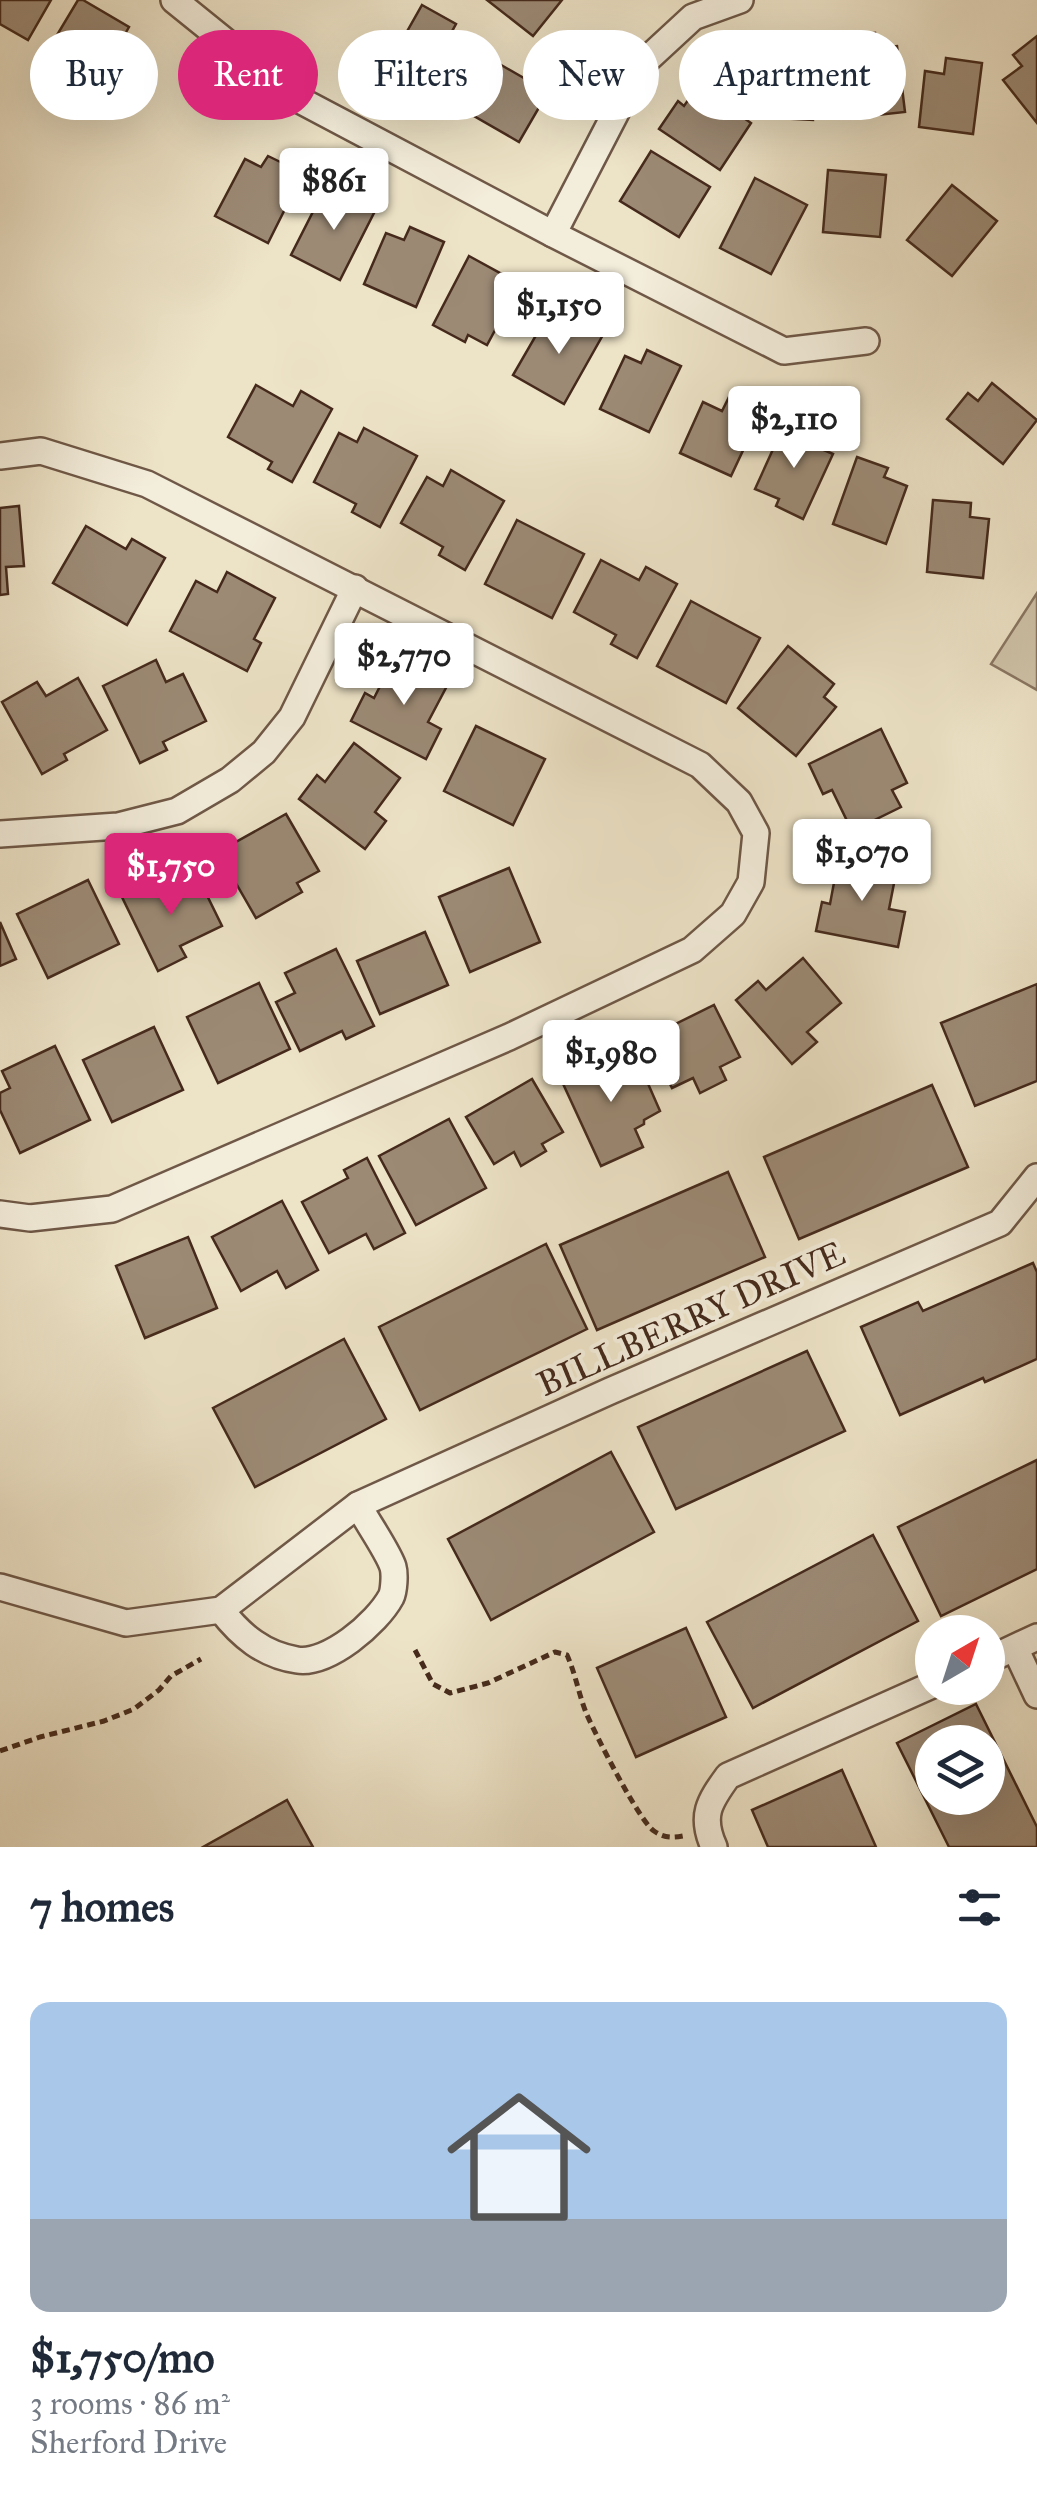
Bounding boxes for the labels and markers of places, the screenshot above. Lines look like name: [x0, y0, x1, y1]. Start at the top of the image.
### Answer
pin: $861: [275, 148, 393, 233]
pin: $1,150: [478, 272, 640, 357]
pin: $2,110: [713, 386, 875, 471]
pin: $2,770: [323, 623, 485, 708]
pin: $1,070: [781, 819, 943, 904]
pin: $1,750: [90, 833, 252, 918]
pin: $1,980: [530, 1020, 692, 1105]

